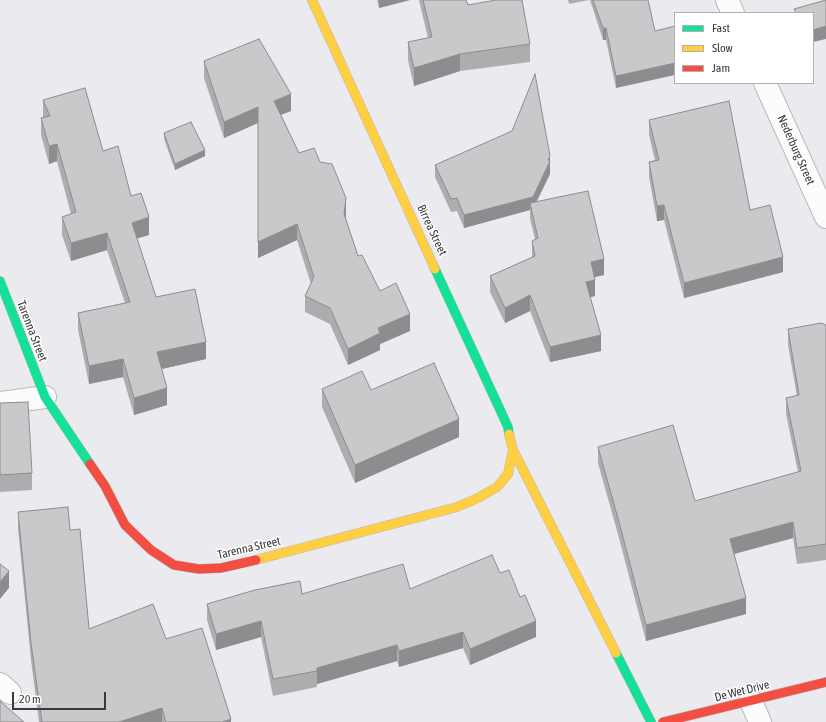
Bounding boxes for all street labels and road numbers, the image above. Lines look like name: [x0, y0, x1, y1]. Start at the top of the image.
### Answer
street label: Nederburg Street: [774, 113, 818, 187]
street label: Birrea Street: [414, 202, 450, 258]
street label: Tarenna Street: [14, 298, 50, 364]
street label: Tarenna Street: [216, 534, 282, 562]
street label: De Wet Drive: [713, 677, 771, 705]

